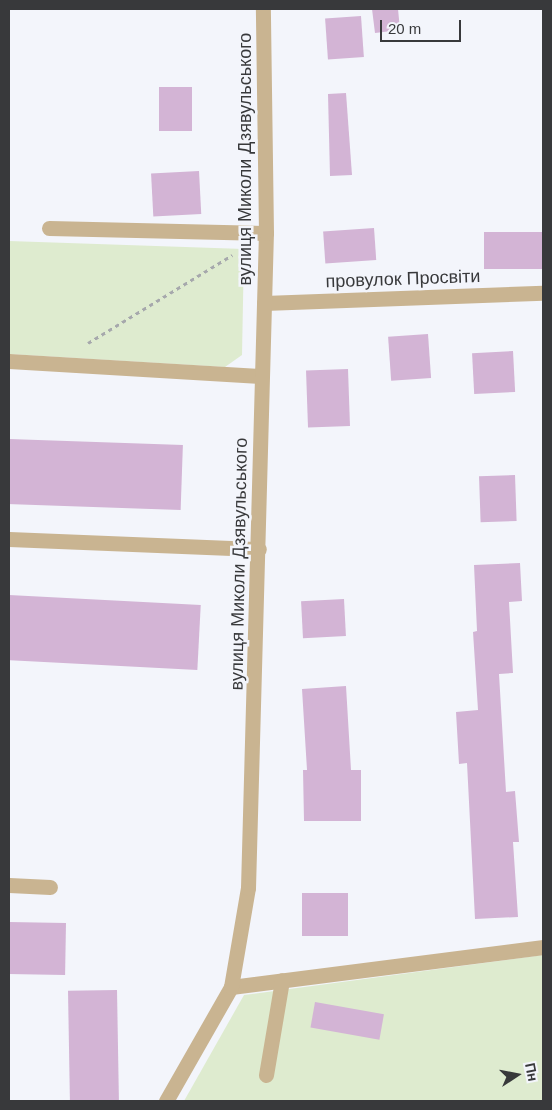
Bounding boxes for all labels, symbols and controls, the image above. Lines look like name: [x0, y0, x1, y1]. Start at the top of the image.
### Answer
scale bar: [382, 10, 463, 42]
text: 20 m: [388, 20, 421, 37]
street label: вулиця Миколи Дзявульського: [234, 33, 256, 285]
street label: провулок Просвіти: [325, 266, 481, 292]
street label: вулиця Миколи Дзявульського: [226, 437, 252, 691]
north arrow: [492, 1050, 542, 1100]
text: Пн: [522, 1062, 541, 1083]

